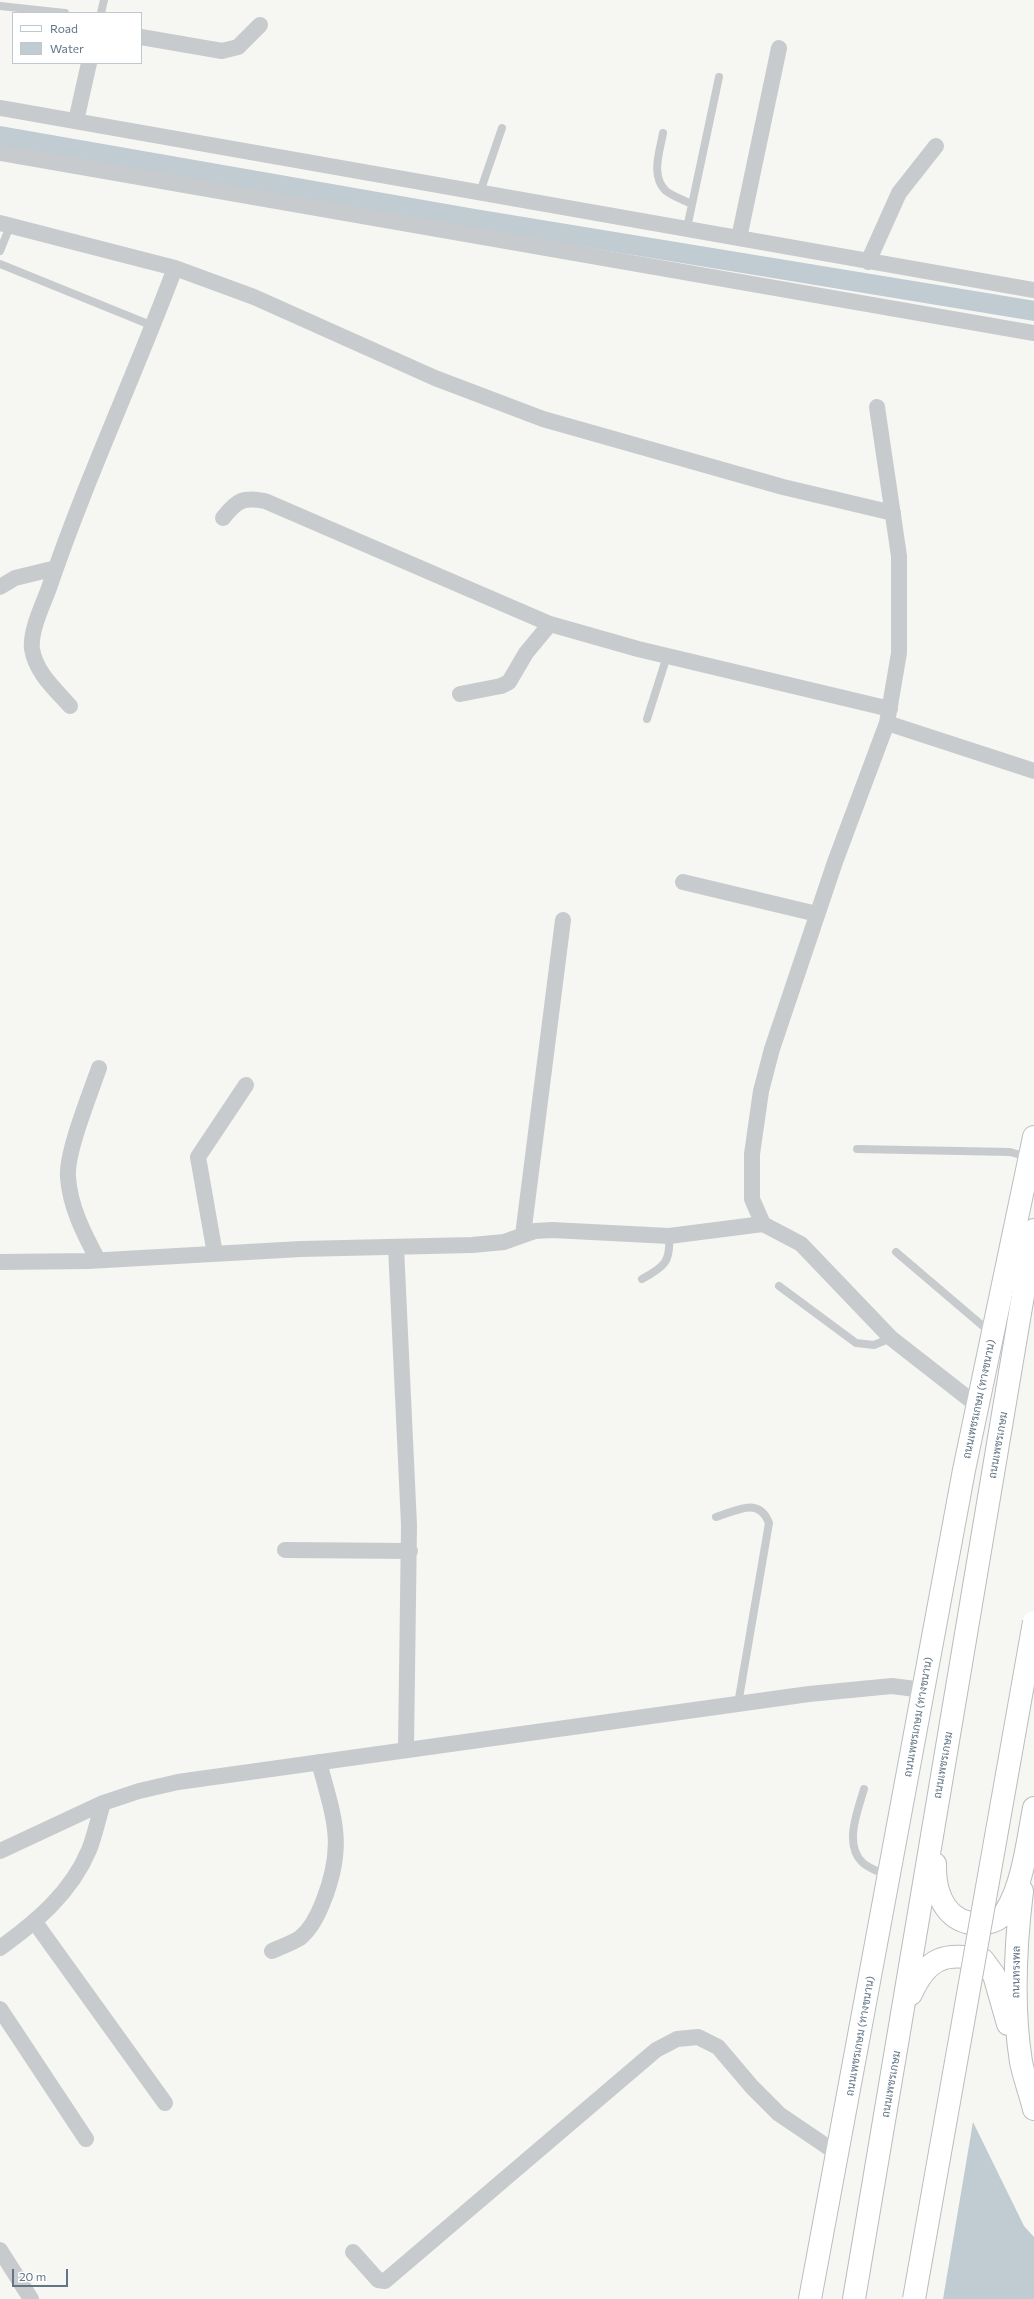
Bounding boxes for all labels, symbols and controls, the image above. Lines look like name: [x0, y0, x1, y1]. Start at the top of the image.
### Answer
legend: [12, 12, 142, 64]
text: Road: [50, 21, 78, 35]
text: Water: [50, 41, 84, 55]
street label: ถนนเพชรเกษม (ทางขนาน): [960, 1338, 998, 1460]
street label: ถนนเพชรเกษม: [986, 1411, 1010, 1479]
street label: ถนนเพชรเกษม (ทางขนาน): [901, 1656, 935, 1778]
street label: ถนนเพชรเกษม: [931, 1731, 955, 1799]
street label: ถนนทรงพล: [1009, 1946, 1023, 1998]
street label: ถนนเพชรเกษม (ทางขนาน): [843, 1975, 877, 2097]
street label: ถนนเพชรเกษม: [879, 2050, 903, 2118]
scale bar: [14, 2261, 70, 2287]
text: 20 m: [19, 2269, 46, 2283]

